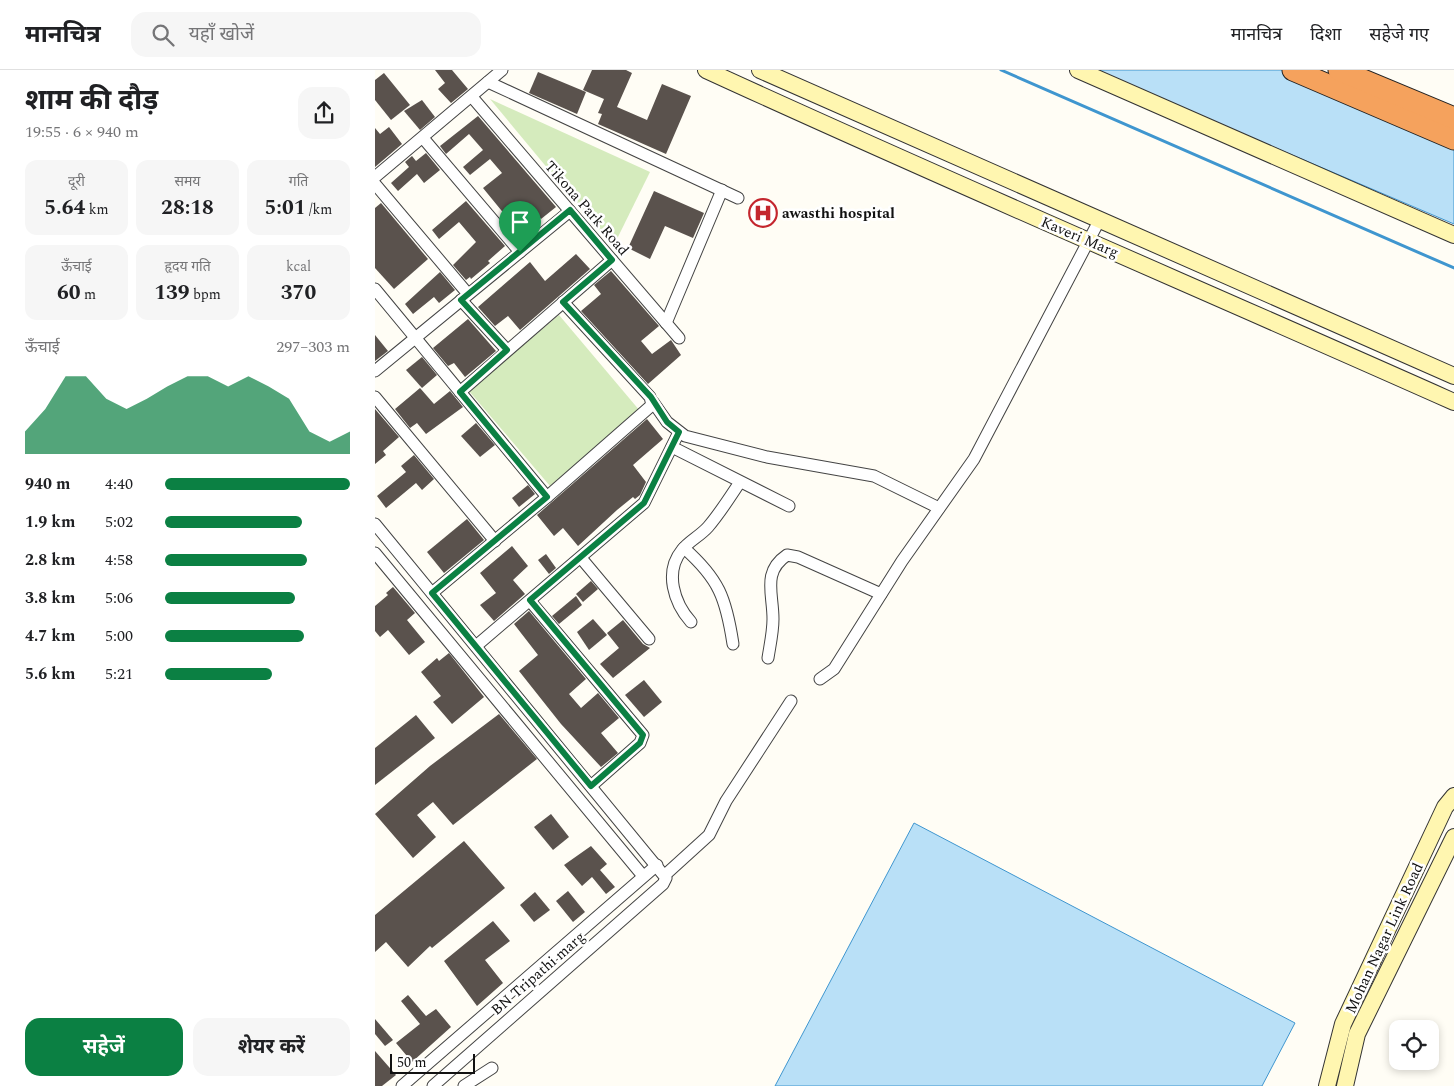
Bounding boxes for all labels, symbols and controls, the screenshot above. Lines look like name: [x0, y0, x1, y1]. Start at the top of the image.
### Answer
search box: [131, 12, 481, 57]
text: मानचित्र: [25, 17, 101, 53]
text: यहाँ खोजें: [189, 20, 254, 49]
icon: search: [149, 21, 177, 49]
text: मानचित्र: [1231, 21, 1282, 48]
text: दिशा: [1310, 21, 1341, 48]
text: सहेजे गए: [1369, 21, 1429, 48]
text: शाम की दौड़: [25, 79, 158, 122]
button: share: [298, 87, 350, 139]
text: 19:55 · 6 × 940 m: [25, 120, 139, 144]
street label: Tikona Park Road: [539, 156, 634, 261]
text: दूरी: [68, 171, 85, 192]
text: समय: [175, 171, 200, 192]
text: गति: [289, 171, 308, 192]
text: 5.64: [44, 192, 85, 224]
text: 28:18: [161, 192, 214, 224]
text: 5:01: [265, 192, 306, 224]
hospital icon: awasthi hospital: [748, 198, 778, 228]
text: km: [85, 199, 109, 220]
text: /km: [306, 199, 332, 220]
pin: [499, 201, 541, 252]
place label: awasthi hospital: [782, 202, 895, 225]
icon: arrive: [506, 208, 534, 236]
street label: Kaveri Marg: [1037, 211, 1122, 264]
text: ऊँचाई: [61, 256, 92, 277]
text: हृदय गति: [164, 256, 211, 277]
text: kcal: [286, 256, 311, 277]
text: 60: [57, 277, 81, 309]
text: 139: [154, 277, 190, 309]
text: 370: [281, 277, 316, 309]
text: m: [81, 284, 96, 305]
text: bpm: [190, 284, 221, 305]
text: ऊँचाई: [25, 335, 60, 359]
text: 297–303 m: [276, 335, 350, 359]
text: 940 m: [25, 472, 70, 496]
text: 4:40: [105, 472, 133, 496]
text: 1.9 km: [25, 510, 75, 534]
text: 5:02: [105, 510, 133, 534]
text: 2.8 km: [25, 548, 75, 572]
text: 4:58: [105, 548, 133, 572]
text: 3.8 km: [25, 586, 75, 610]
text: 5:06: [105, 586, 133, 610]
text: 4.7 km: [25, 624, 75, 648]
text: 5:00: [105, 624, 133, 648]
text: 5.6 km: [25, 662, 75, 686]
text: 5:21: [105, 662, 133, 686]
street label: Mohan Nagar Link Road: [1339, 859, 1430, 1017]
street label: BN Tripathi marg: [486, 926, 591, 1021]
button: सहेजें: [25, 1018, 183, 1076]
button: शेयर करें: [193, 1018, 350, 1076]
map controls: [1389, 1020, 1439, 1070]
button: locate: [1389, 1020, 1439, 1070]
scale bar: [390, 1051, 475, 1074]
text: 50 m: [397, 1052, 427, 1073]

